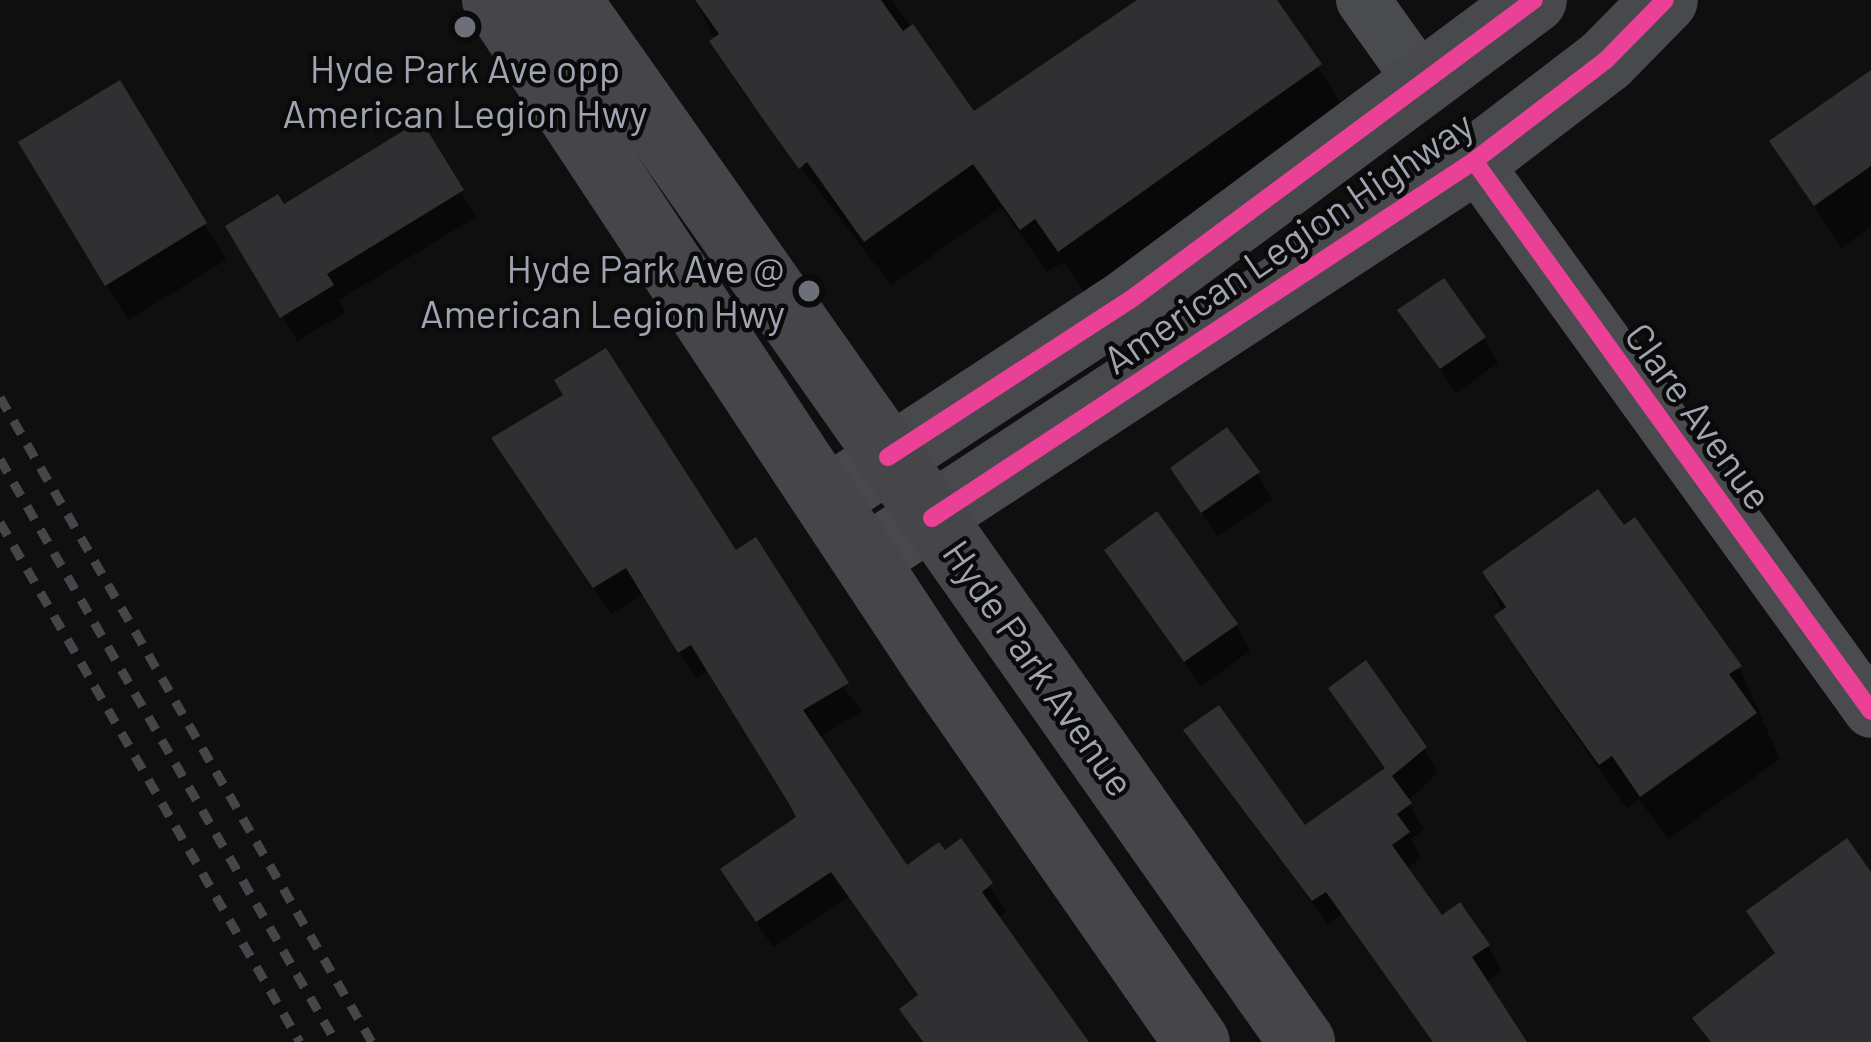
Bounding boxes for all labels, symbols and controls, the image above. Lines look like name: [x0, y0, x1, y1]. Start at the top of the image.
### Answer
marker: Hyde Park Ave opp American Legion Hwy: [452, 14, 478, 40]
place label: Hyde Park Ave opp American Legion Hwy: [282, 46, 648, 137]
street label: American Legion Highway: [1094, 101, 1482, 383]
place label: Hyde Park Ave @ American Legion Hwy: [420, 246, 785, 337]
marker: Hyde Park Ave @ American Legion Hwy: [796, 278, 822, 304]
street label: Clare Avenue: [1616, 314, 1782, 518]
street label: Hyde Park Avenue: [933, 531, 1145, 805]

